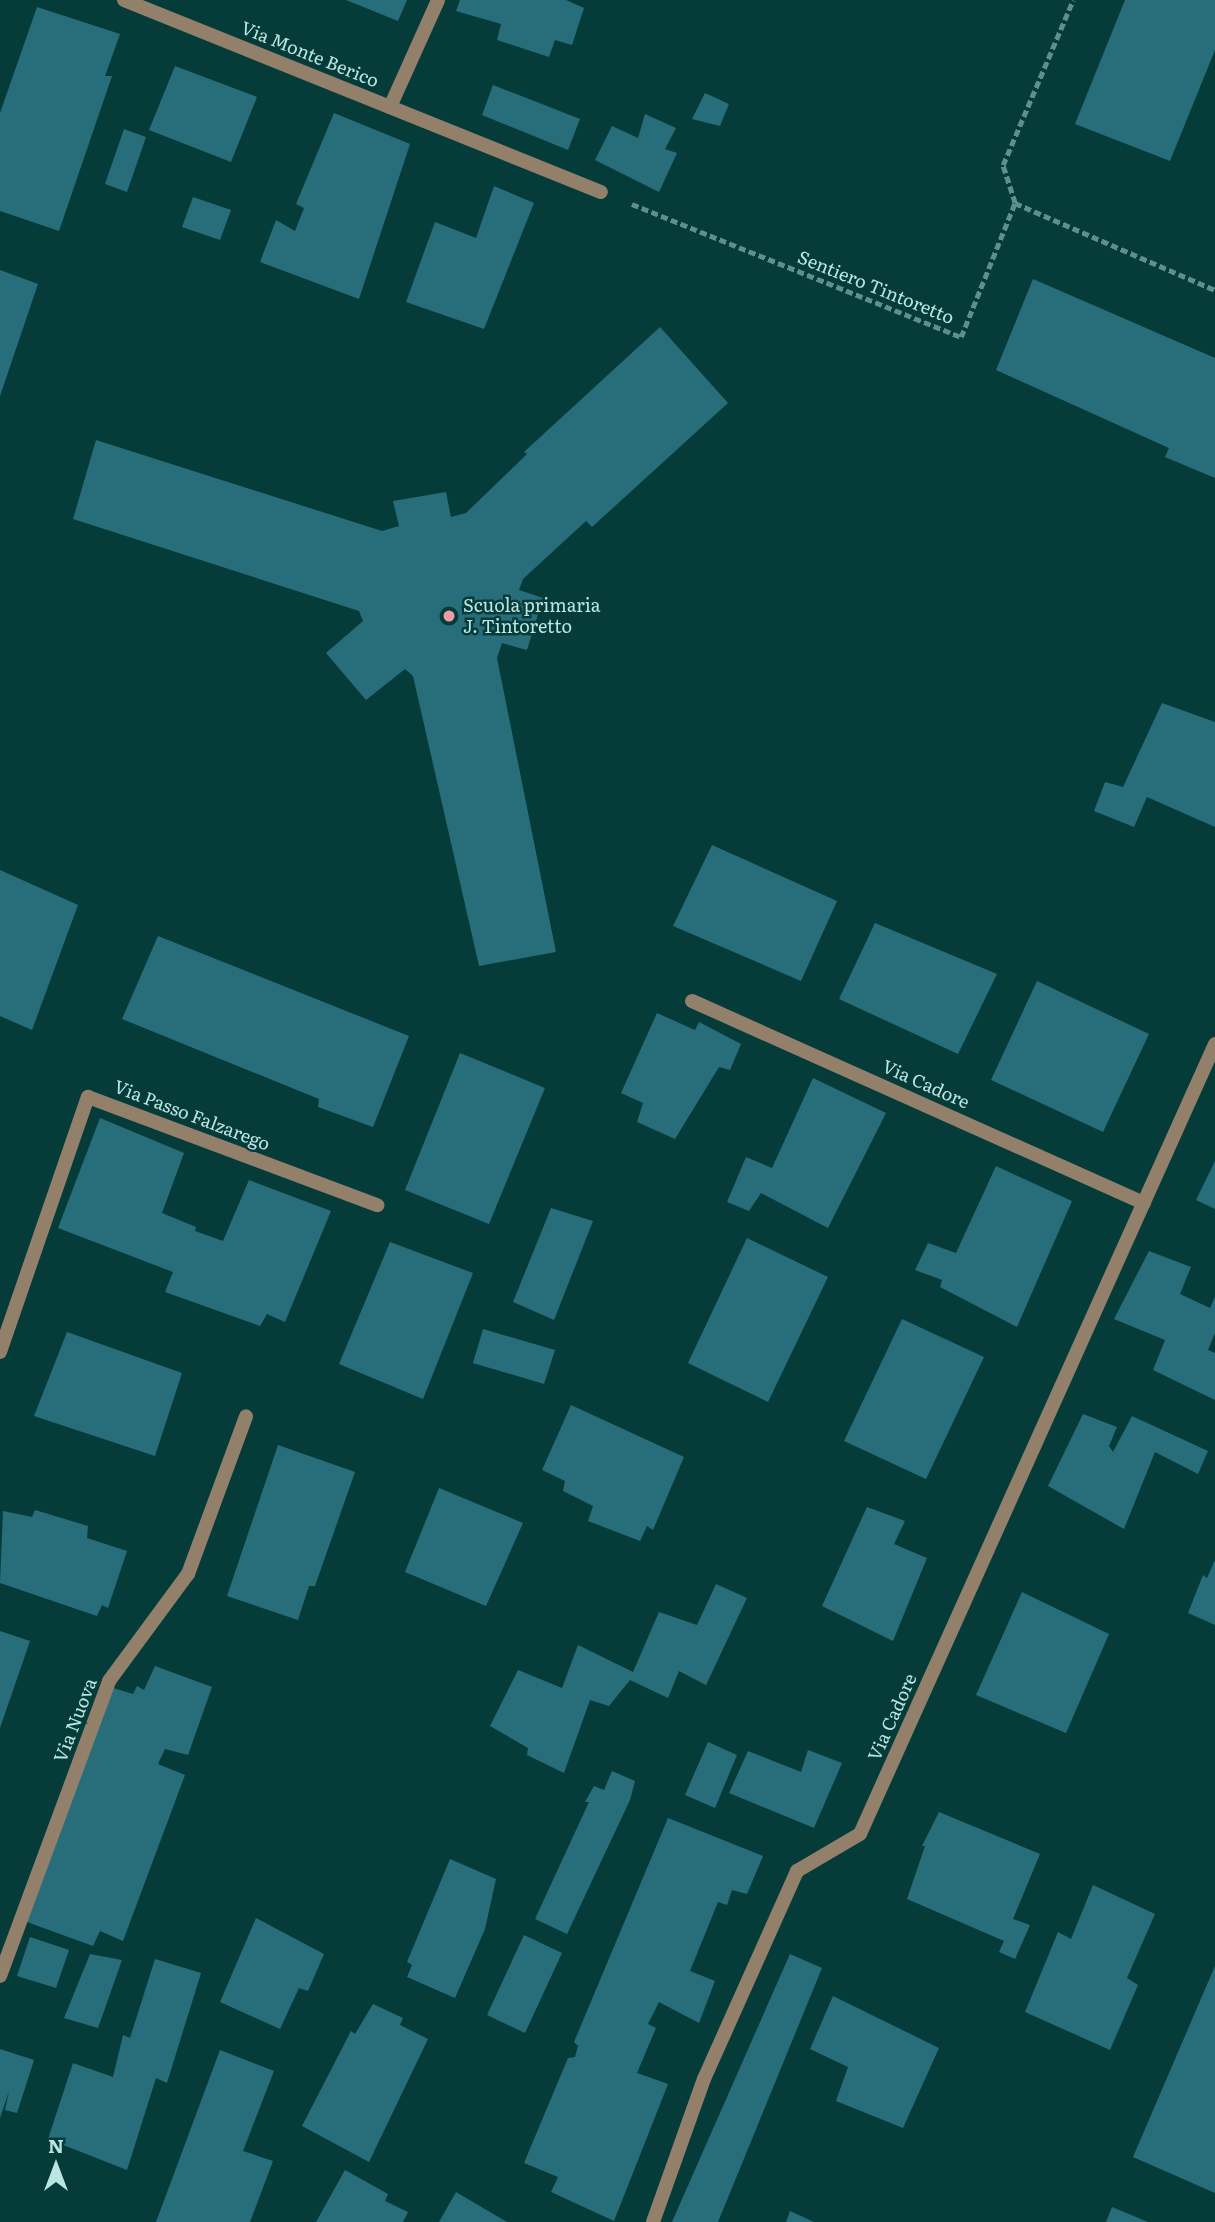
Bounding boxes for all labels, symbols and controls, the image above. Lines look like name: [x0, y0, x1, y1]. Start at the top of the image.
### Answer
street label: Via Monte Berico: [238, 16, 382, 92]
street label: Sentiero Tintoretto: [795, 246, 957, 328]
place label: Scuola primaria J. Tintoretto: [463, 595, 600, 638]
marker: Scuola primaria J. Tintoretto: [441, 608, 457, 624]
street label: Via Cadore: [879, 1055, 973, 1113]
street label: Via Passo Falzarego: [111, 1075, 273, 1155]
street label: Via Cadore: [863, 1670, 921, 1764]
street label: Via Nuova: [49, 1675, 101, 1765]
north arrow: [21, 2131, 91, 2201]
text: N: [48, 2131, 64, 2159]

